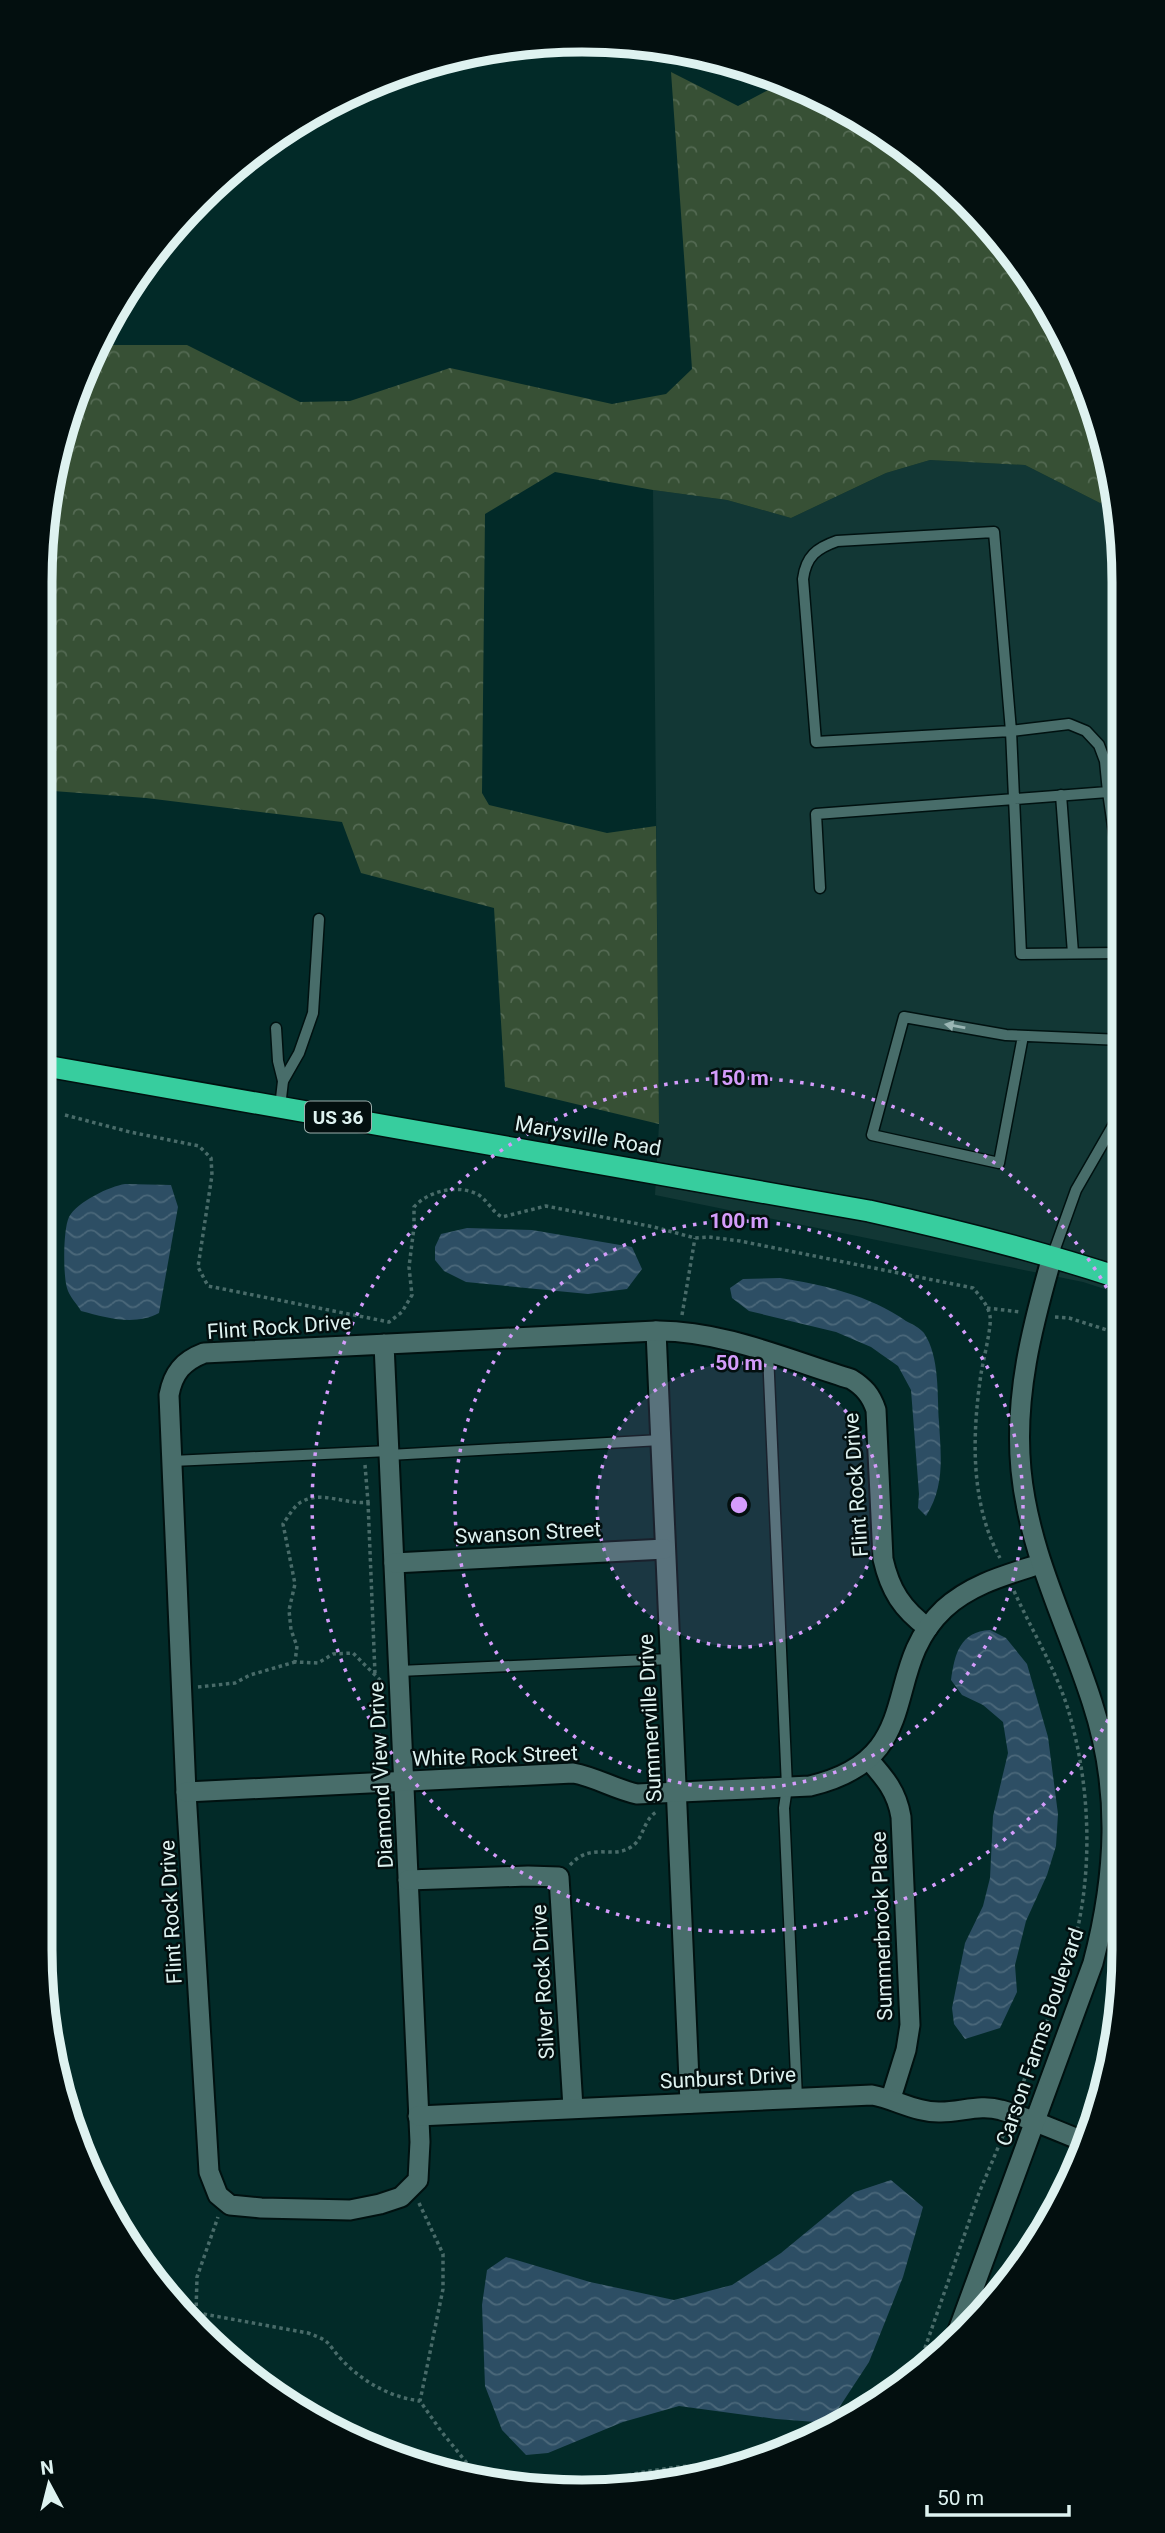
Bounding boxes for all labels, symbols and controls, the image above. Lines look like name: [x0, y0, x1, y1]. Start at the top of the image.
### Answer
one-way arrow: [944, 1020, 966, 1031]
text: 150 m: [709, 1066, 769, 1090]
road number: US 36: [305, 1102, 371, 1133]
street label: Marysville Road: [513, 1111, 663, 1161]
text: 100 m: [709, 1209, 769, 1233]
street label: Flint Rock Drive: [206, 1310, 352, 1344]
text: 50 m: [715, 1351, 763, 1375]
street label: Flint Rock Drive: [839, 1412, 873, 1558]
centre of rings: [727, 1493, 751, 1517]
street label: Swanson Street: [454, 1517, 602, 1549]
street label: Summerville Drive: [634, 1633, 666, 1803]
street label: Diamond View Drive: [364, 1681, 398, 1869]
street label: White Rock Street: [412, 1741, 578, 1771]
street label: Summerbrook Place: [867, 1831, 897, 2021]
street label: Flint Rock Drive: [155, 1839, 187, 1985]
street label: Silver Rock Drive: [527, 1904, 559, 2060]
street label: Carson Farms Boulevard: [991, 1925, 1089, 2149]
street label: Sunburst Drive: [659, 2062, 797, 2094]
north arrow: [14, 2449, 84, 2519]
text: N: [39, 2455, 55, 2480]
scale bar: [927, 2474, 1069, 2518]
text: 50 m: [937, 2486, 984, 2510]

